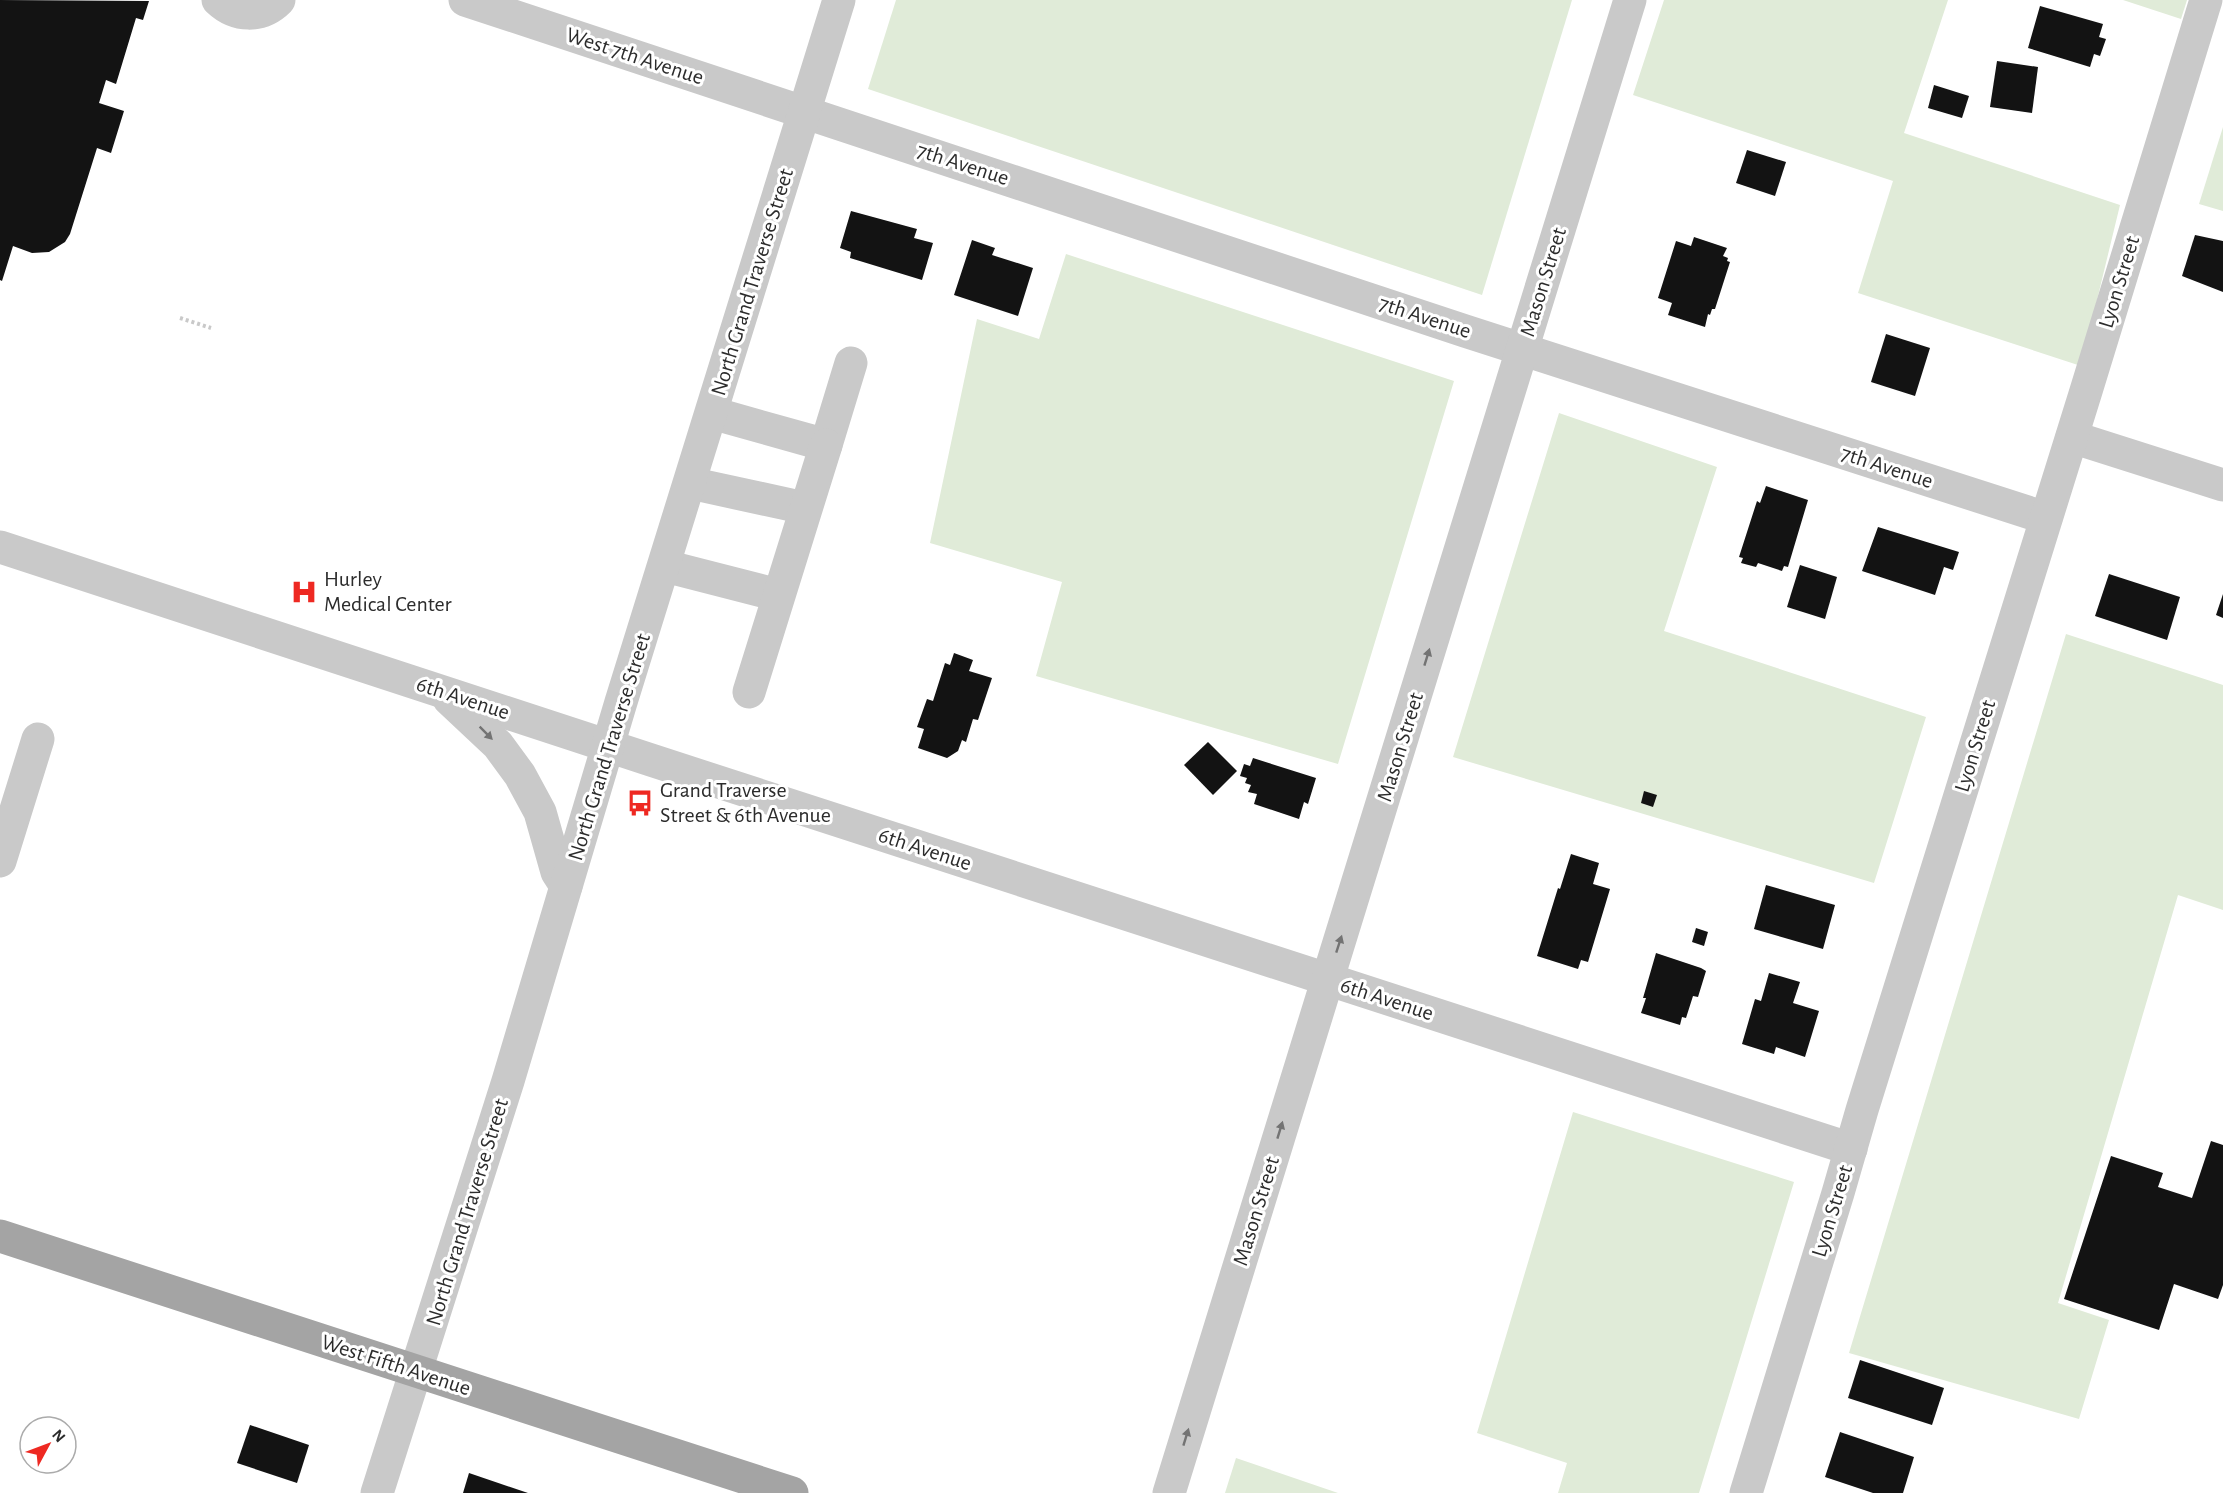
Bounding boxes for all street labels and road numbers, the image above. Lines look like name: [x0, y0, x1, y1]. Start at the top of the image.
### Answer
street label: West 7th Avenue: [564, 23, 706, 89]
street label: 7th Avenue: [914, 139, 1012, 189]
street label: North Grand Traverse Street: [707, 166, 797, 398]
street label: Mason Street: [1516, 225, 1570, 339]
street label: Lyon Street: [2095, 233, 2143, 331]
street label: 7th Avenue: [1376, 292, 1474, 342]
street label: 7th Avenue: [1838, 442, 1936, 492]
street label: North Grand Traverse Street: [564, 631, 654, 863]
street label: 6th Avenue: [414, 673, 512, 723]
street label: Mason Street: [1373, 690, 1427, 804]
street label: Lyon Street: [1951, 697, 1999, 795]
street label: 6th Avenue: [876, 824, 974, 874]
street label: 6th Avenue: [1338, 974, 1436, 1024]
street label: North Grand Traverse Street: [422, 1096, 512, 1328]
street label: Mason Street: [1229, 1154, 1283, 1268]
street label: Lyon Street: [1808, 1162, 1856, 1260]
street label: West Fifth Avenue: [319, 1331, 473, 1399]

